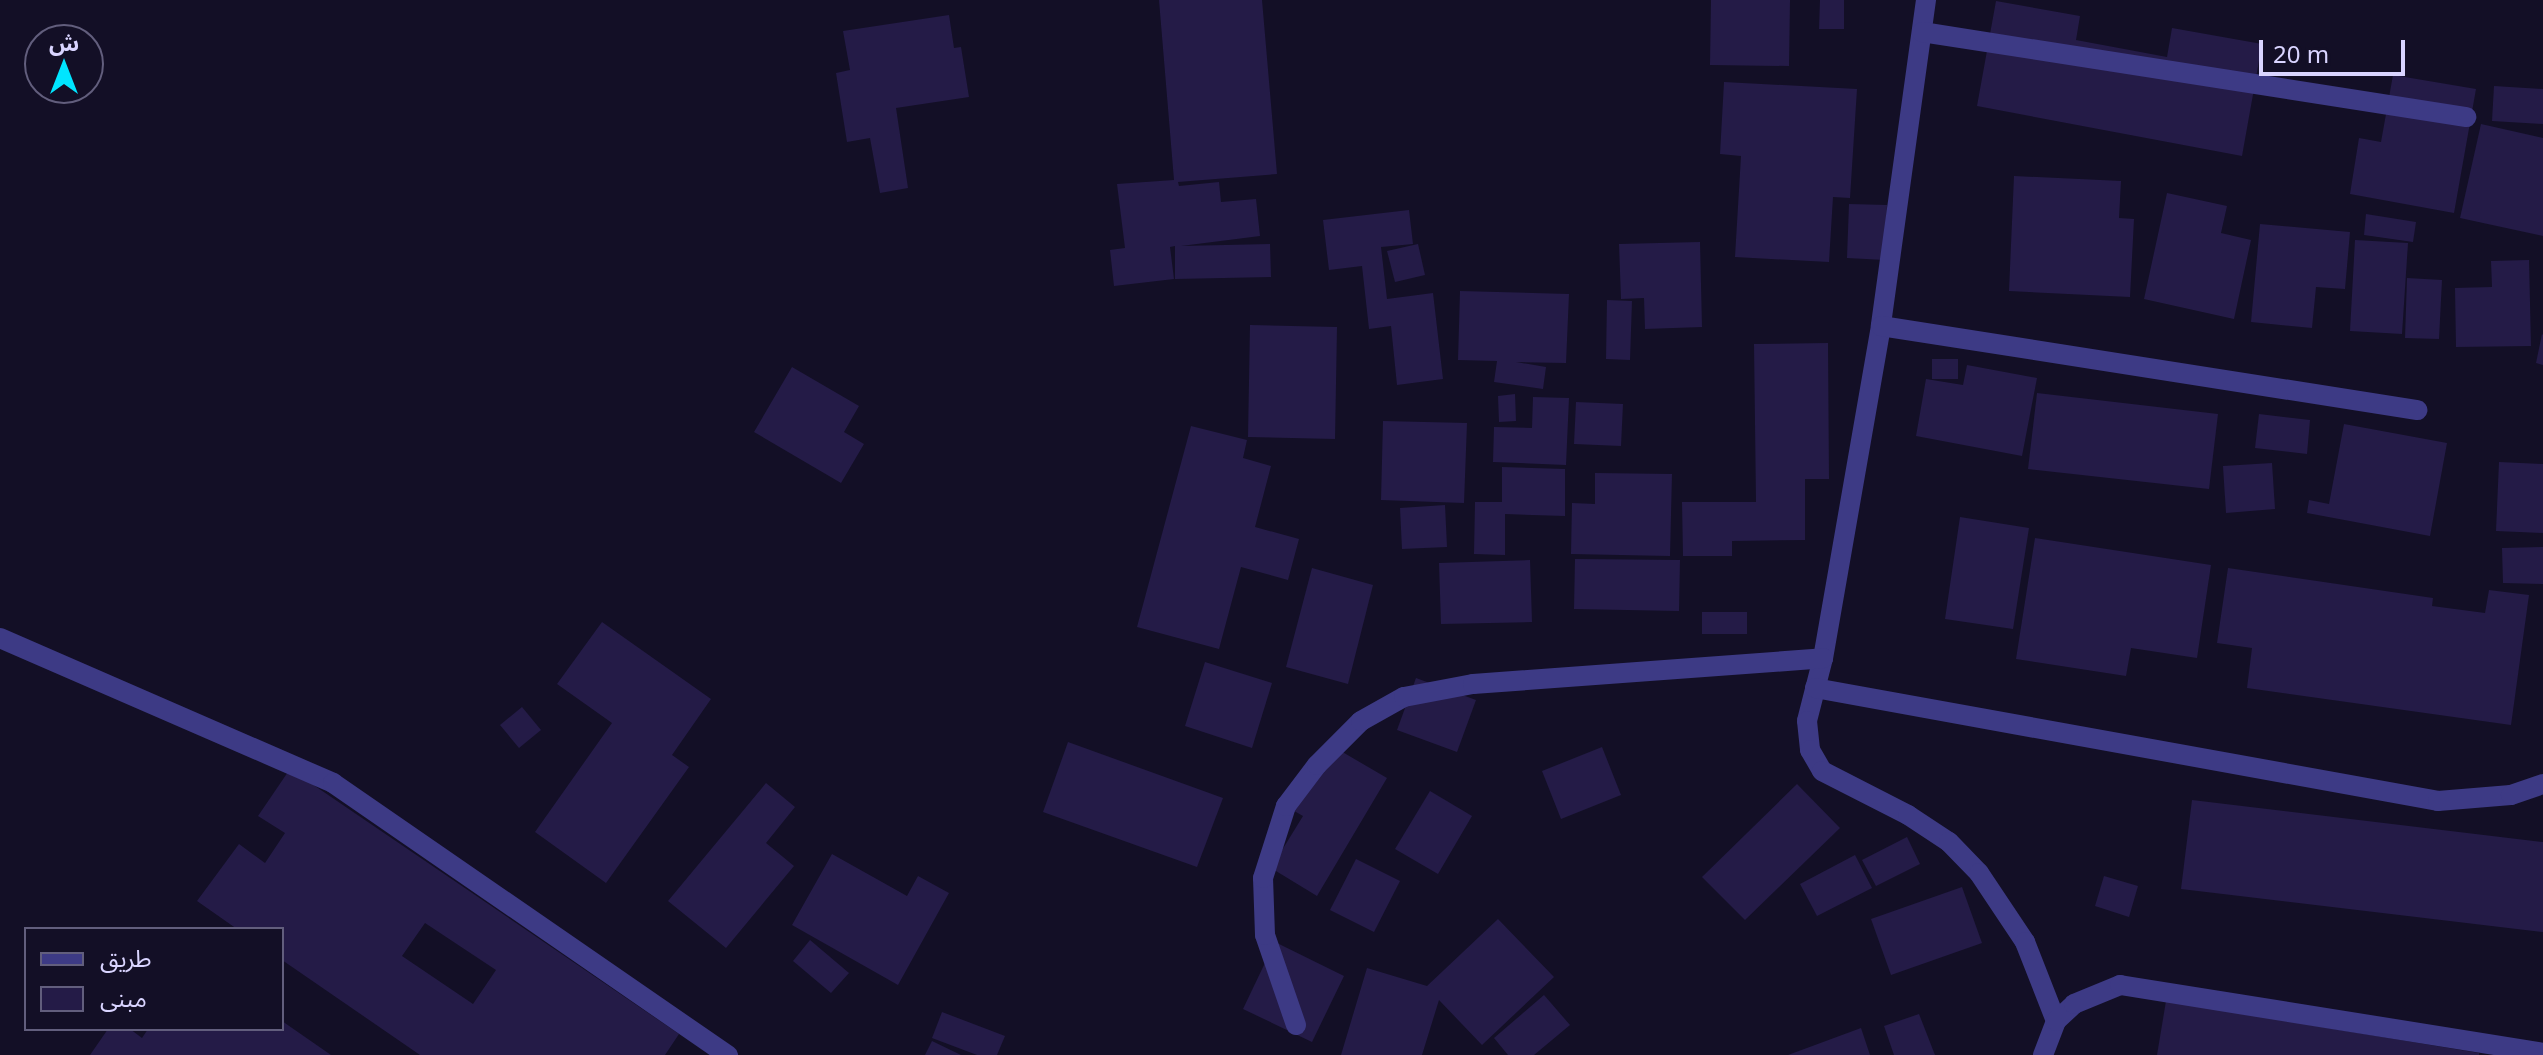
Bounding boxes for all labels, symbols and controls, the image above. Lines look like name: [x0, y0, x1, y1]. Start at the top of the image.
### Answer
north arrow: [24, 24, 104, 104]
scale bar: [2263, 24, 2409, 74]
text: ش: [49, 27, 79, 57]
text: 20 m: [2273, 37, 2329, 70]
legend: [24, 927, 284, 1031]
text: طريق: [100, 941, 152, 974]
text: مبنى: [100, 981, 147, 1014]

